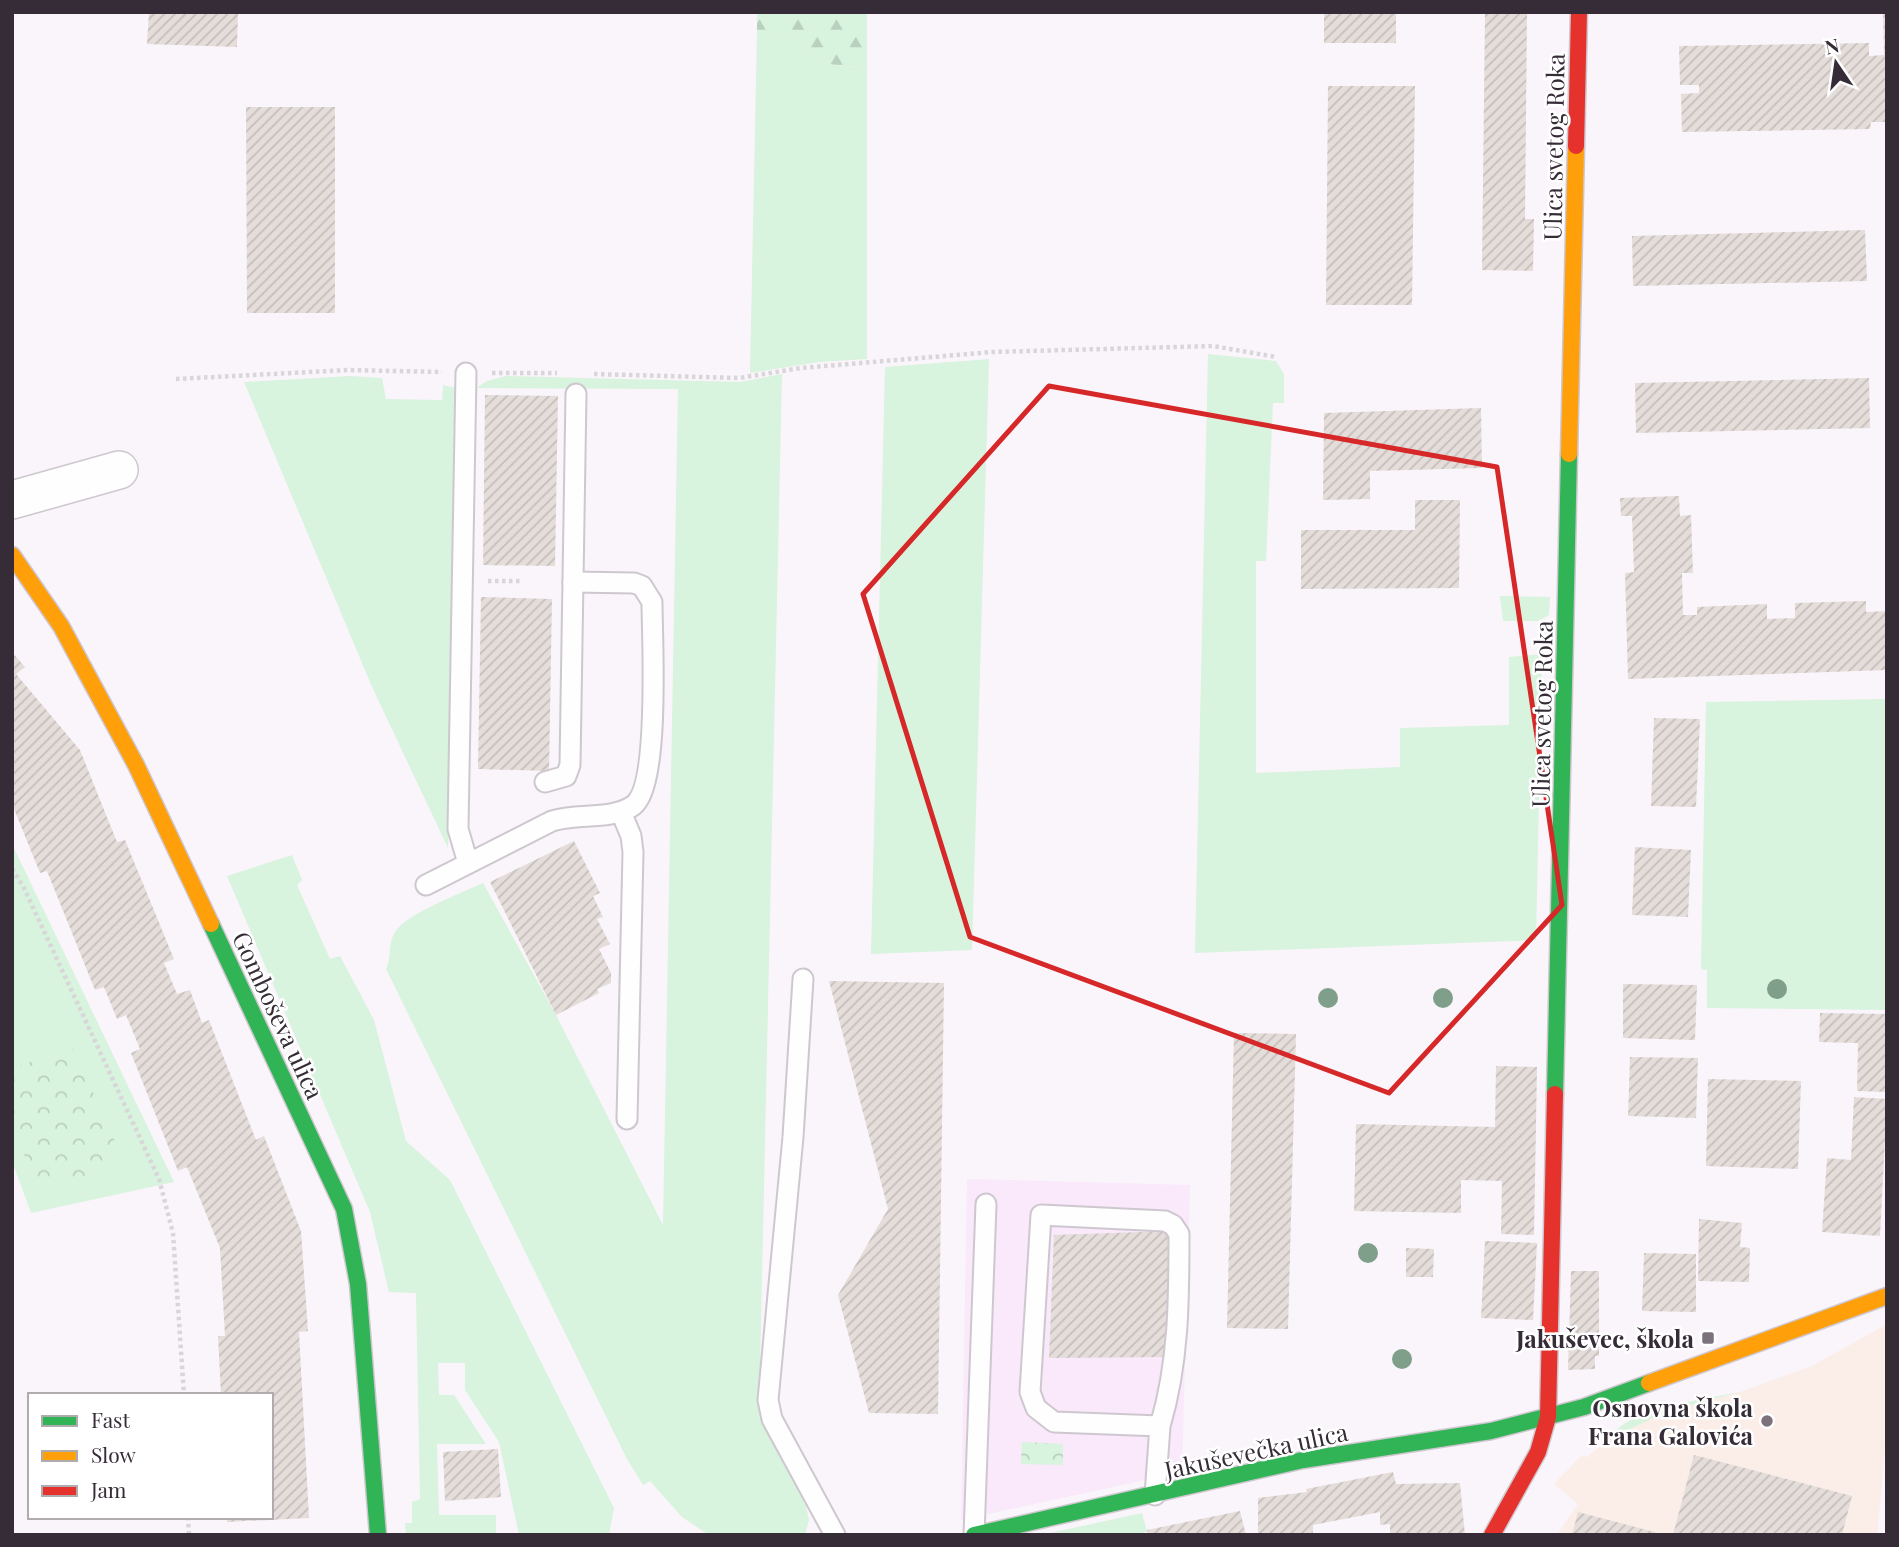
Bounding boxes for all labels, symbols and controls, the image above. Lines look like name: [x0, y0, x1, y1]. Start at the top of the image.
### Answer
north arrow: [1801, 28, 1871, 98]
text: N: [1822, 31, 1842, 60]
street label: Ulica svetog Roka: [1535, 53, 1571, 241]
street label: Ulica svetog Roka: [1523, 620, 1559, 808]
street label: Gomboševa ulica: [226, 926, 332, 1104]
place label: Jakuševec, škola: [1515, 1322, 1695, 1354]
marker: Jakuševec, škola: [1700, 1330, 1716, 1346]
place label: Osnovna škola Frana Galovića: [1588, 1391, 1754, 1451]
legend: [28, 1393, 273, 1519]
text: Fast: [91, 1405, 130, 1433]
marker: Osnovna škola Frana Galovića: [1759, 1413, 1775, 1429]
street label: Jakuševečka ulica: [1160, 1415, 1351, 1485]
text: Slow: [91, 1440, 136, 1468]
text: Jam: [90, 1475, 127, 1503]

